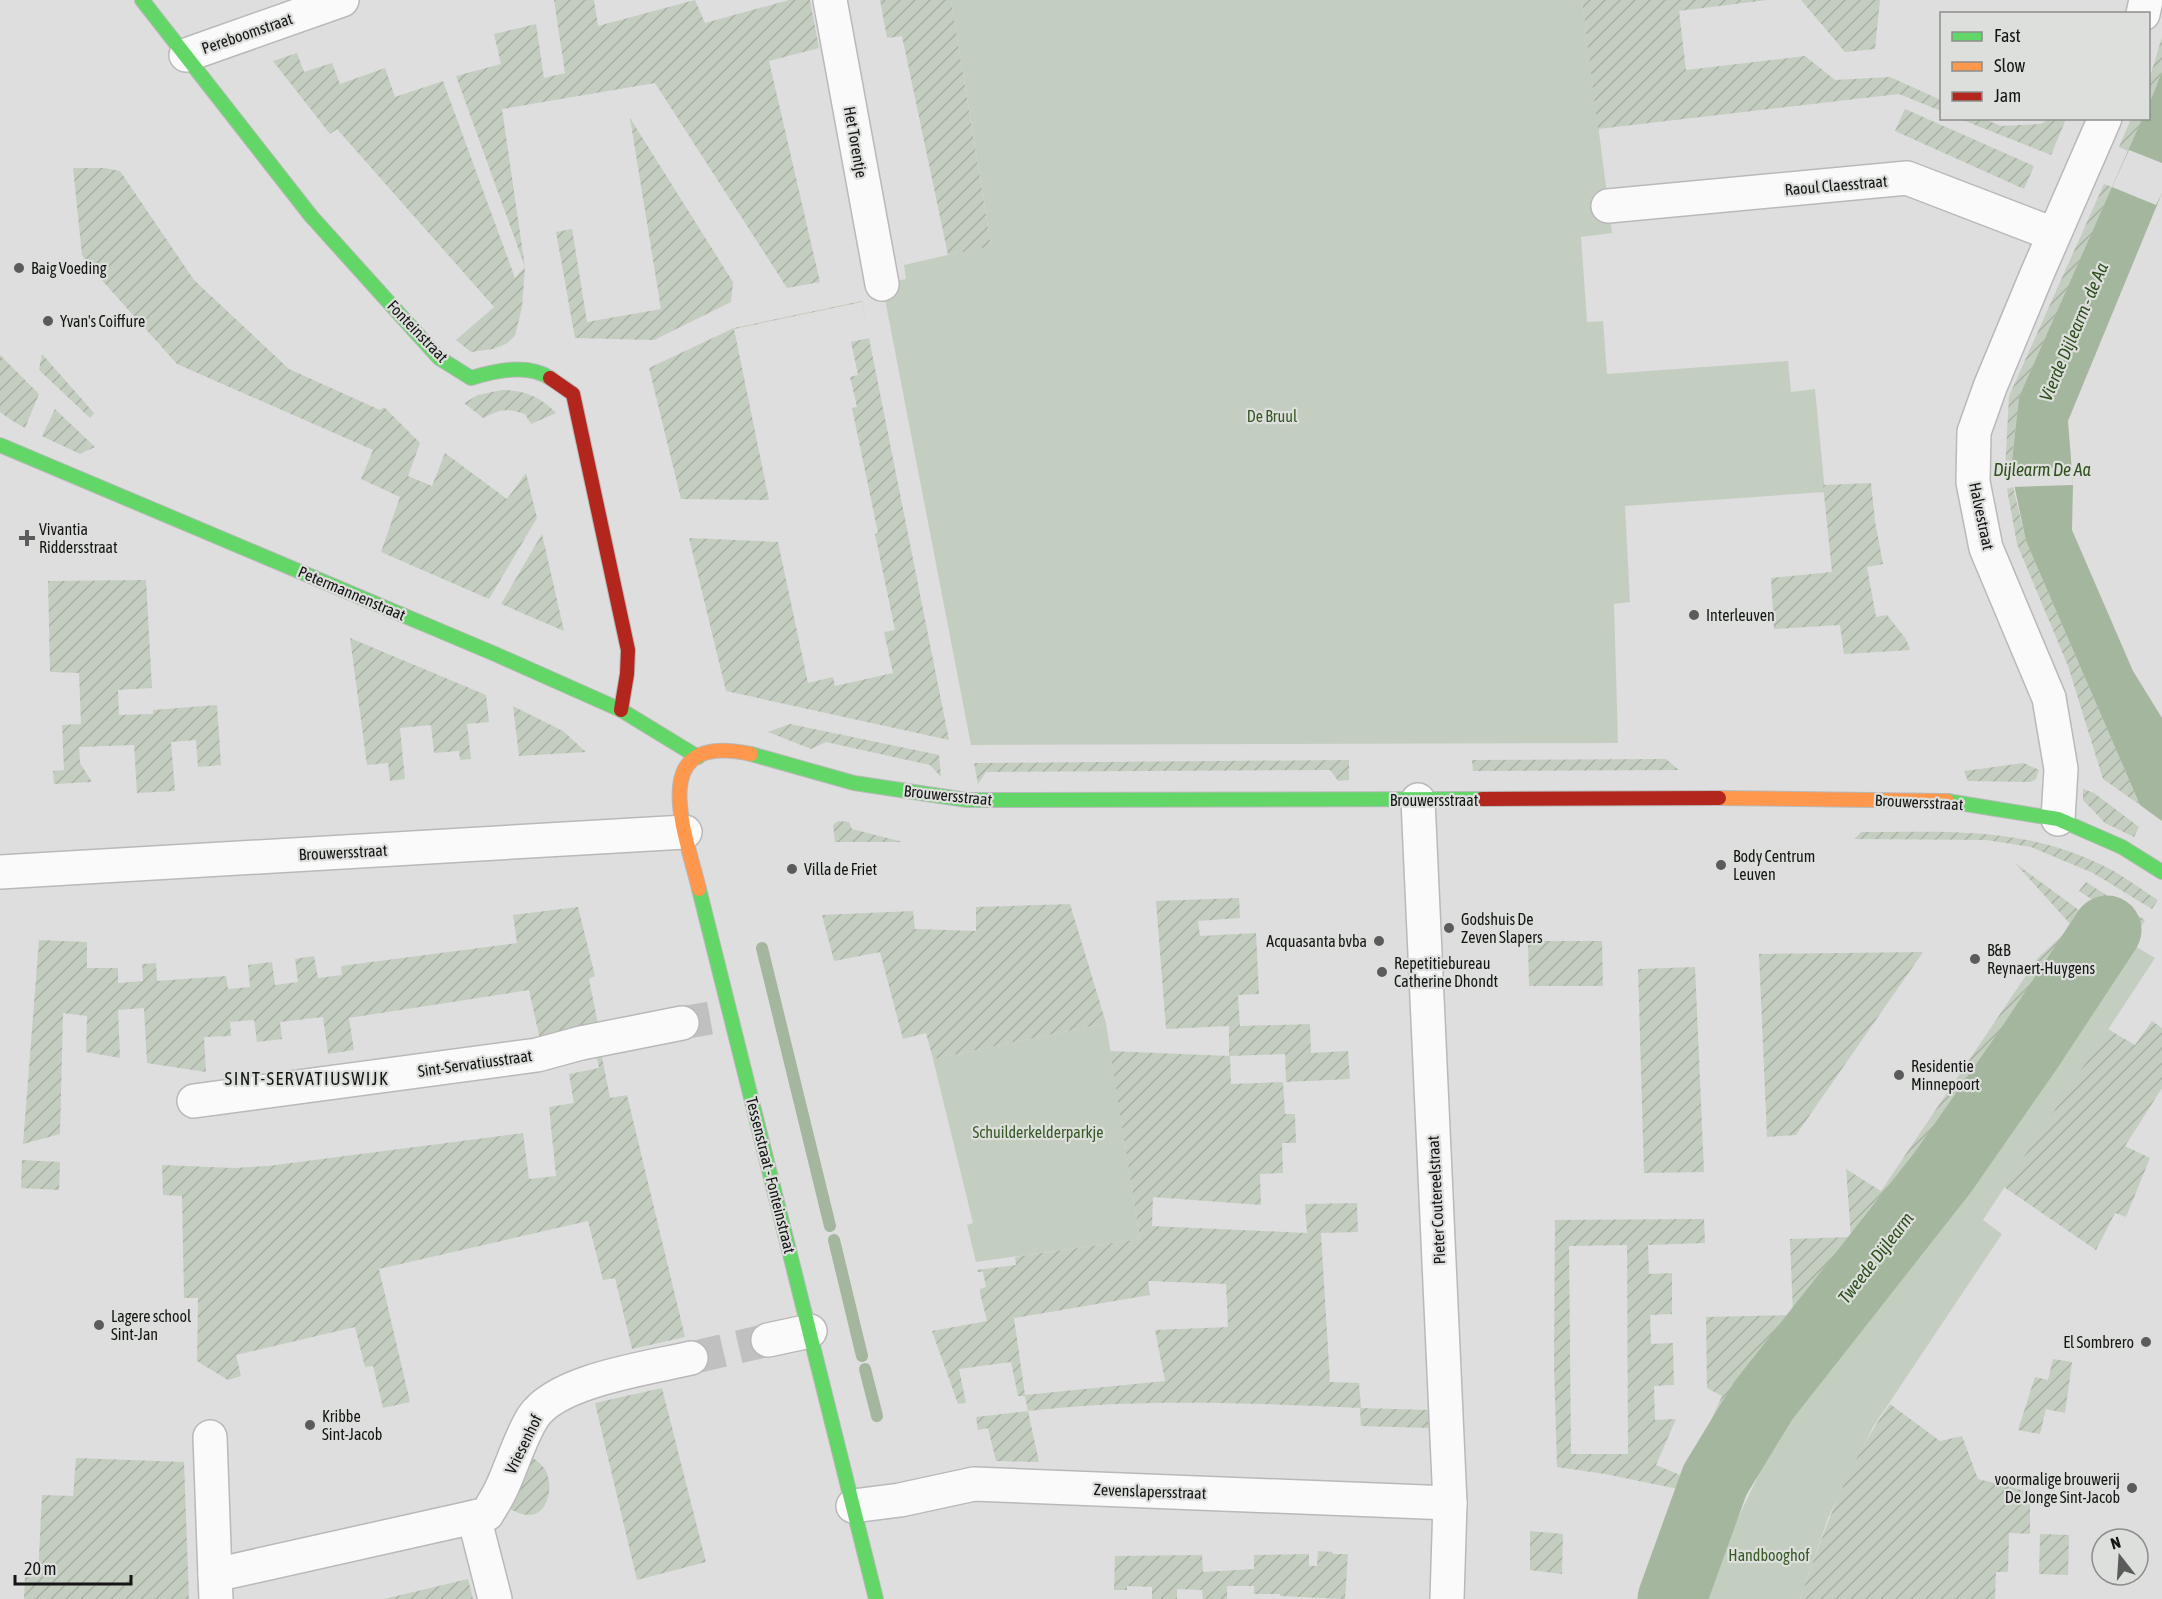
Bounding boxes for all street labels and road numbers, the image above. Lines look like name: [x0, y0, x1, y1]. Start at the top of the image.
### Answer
street label: Pereboomstraat: [199, 9, 295, 57]
street label: Het Torentje: [840, 105, 871, 179]
street label: Raoul Claesstraat: [1784, 172, 1889, 198]
street label: Fonteinstraat: [384, 296, 452, 366]
street label: Halvestraat: [1966, 481, 1998, 552]
street label: Petermannenstraat: [296, 562, 409, 624]
street label: Brouwersstraat: [903, 781, 993, 809]
street label: Brouwersstraat: [1390, 791, 1479, 809]
street label: Brouwersstraat: [1874, 791, 1964, 813]
street label: Brouwersstraat: [298, 841, 388, 863]
street label: Sint-Servatiusstraat: [417, 1046, 534, 1080]
street label: Tessenstraat - Fonteinstraat: [743, 1095, 799, 1256]
street label: Pieter Coutereelstraat: [1424, 1135, 1448, 1265]
street label: Vriesenhof: [501, 1411, 545, 1477]
street label: Zevenslapersstraat: [1093, 1480, 1207, 1503]

